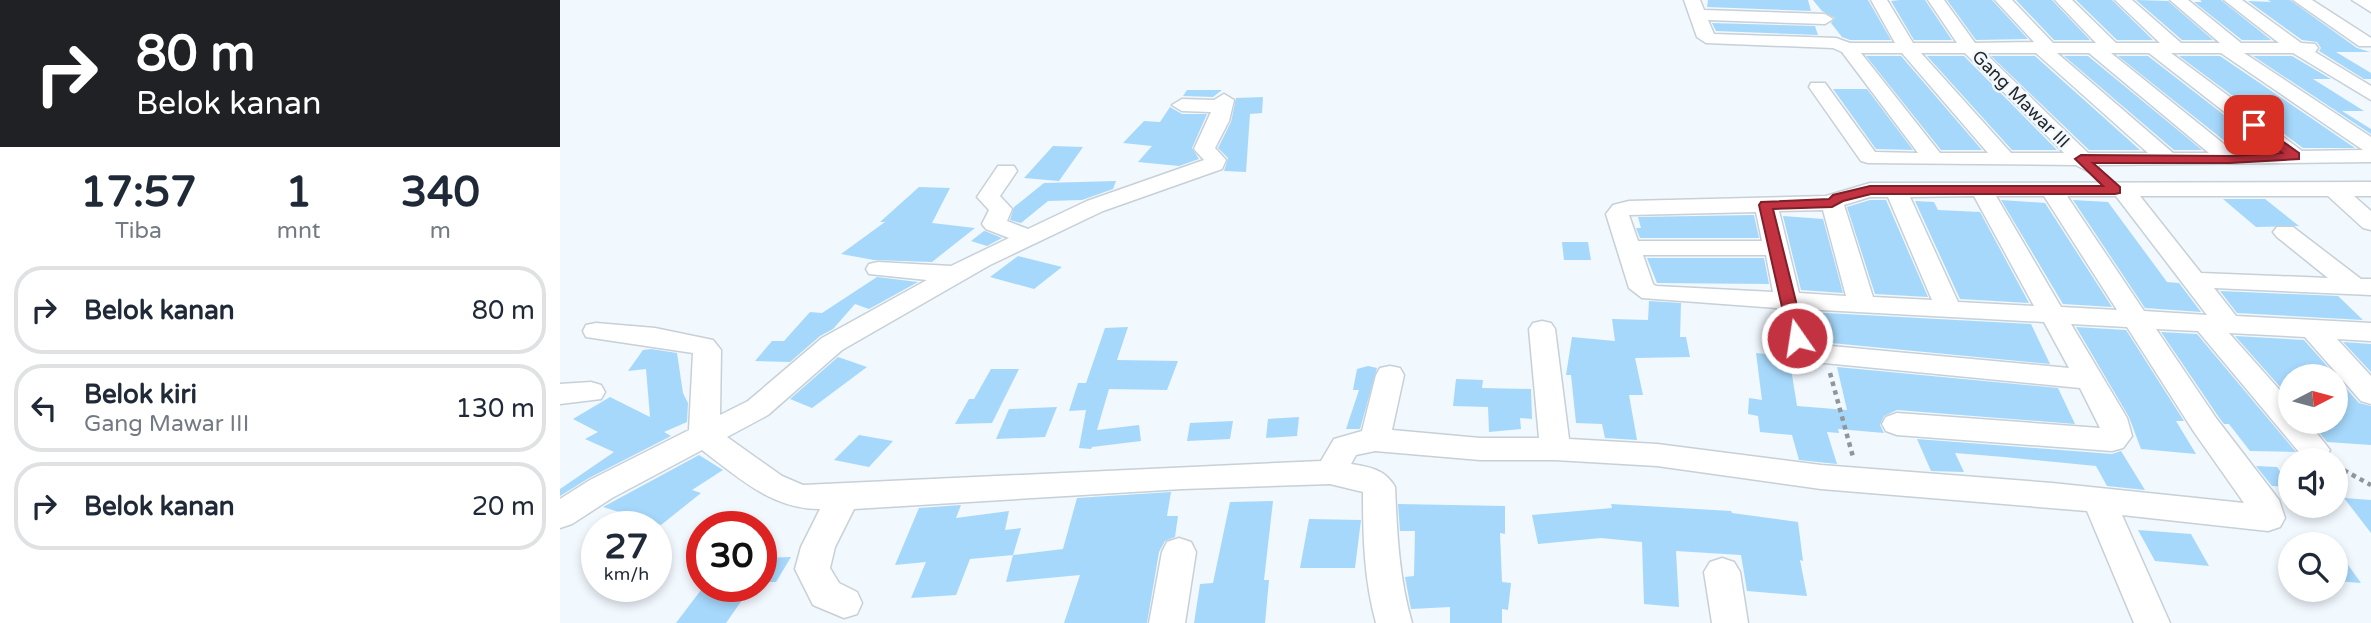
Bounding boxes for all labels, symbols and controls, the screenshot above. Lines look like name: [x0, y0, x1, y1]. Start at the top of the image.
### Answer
text: 80 m: [136, 25, 255, 84]
icon: right: [21, 28, 112, 119]
street label: Gang Mawar III: [1968, 46, 2074, 152]
text: Belok kanan: [136, 85, 321, 123]
pin: [2224, 95, 2284, 155]
icon: arrive: [2235, 106, 2273, 144]
text: 17:57: [80, 167, 197, 218]
text: 1: [285, 167, 312, 218]
text: 340: [401, 167, 480, 218]
text: Tiba: [115, 217, 162, 245]
text: mnt: [277, 217, 320, 245]
text: m: [430, 217, 451, 245]
icon: right: [25, 291, 63, 329]
text: Belok kanan: [84, 295, 235, 326]
text: 80 m: [472, 295, 535, 326]
position arrow: [1760, 301, 1834, 375]
north arrow: [2278, 364, 2348, 434]
map controls: [2278, 364, 2348, 602]
text: Belok kiri: [84, 379, 197, 410]
icon: left: [25, 389, 63, 427]
text: 130 m: [455, 393, 535, 424]
text: Gang Mawar III: [84, 410, 249, 438]
button: sound: [2278, 448, 2348, 518]
icon: right: [25, 487, 63, 525]
text: Belok kanan: [84, 491, 235, 522]
text: 20 m: [472, 491, 535, 522]
speed limit sign: 30: [686, 511, 777, 602]
text: 27: [605, 526, 648, 568]
button: search: [2278, 532, 2348, 602]
text: km/h: [604, 563, 649, 585]

